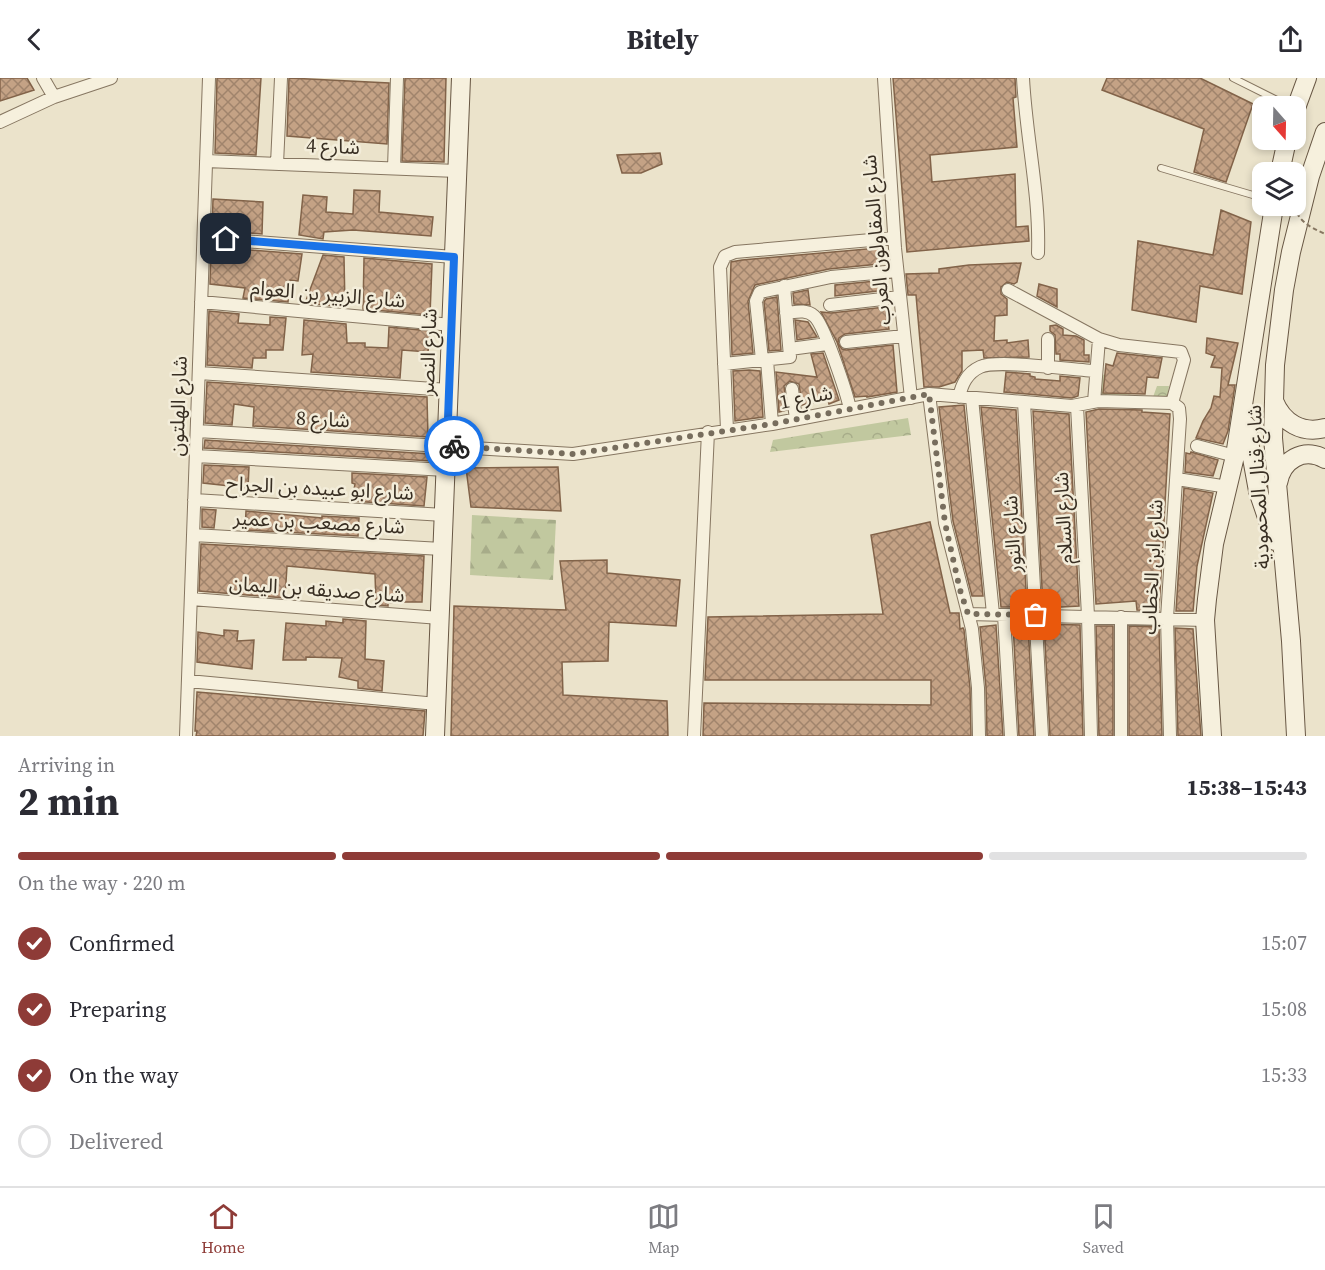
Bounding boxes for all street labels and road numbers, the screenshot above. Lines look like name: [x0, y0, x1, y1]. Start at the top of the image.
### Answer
street label: شارع 4: [306, 131, 360, 162]
street label: شارع المقاولون العرب: [855, 154, 898, 326]
street label: شارع الزبير بن العوام: [249, 273, 407, 316]
street label: شارع النصر: [412, 308, 445, 397]
street label: شارع الهلتون: [162, 355, 195, 457]
street label: شارع 1: [777, 378, 835, 417]
street label: شارع 8: [295, 404, 351, 435]
street label: شارع قنال المحمودية: [1240, 404, 1277, 570]
street label: شارع ابو عبيده بن الجراح: [225, 469, 415, 508]
street label: شارع السلام: [1047, 471, 1080, 565]
street label: شارع النور: [996, 495, 1029, 574]
street label: شارع ابن الخطاب: [1134, 499, 1171, 636]
street label: شارع مصعب بن عمير: [231, 503, 405, 541]
street label: شارع صديقه بن اليمان: [228, 569, 406, 610]

